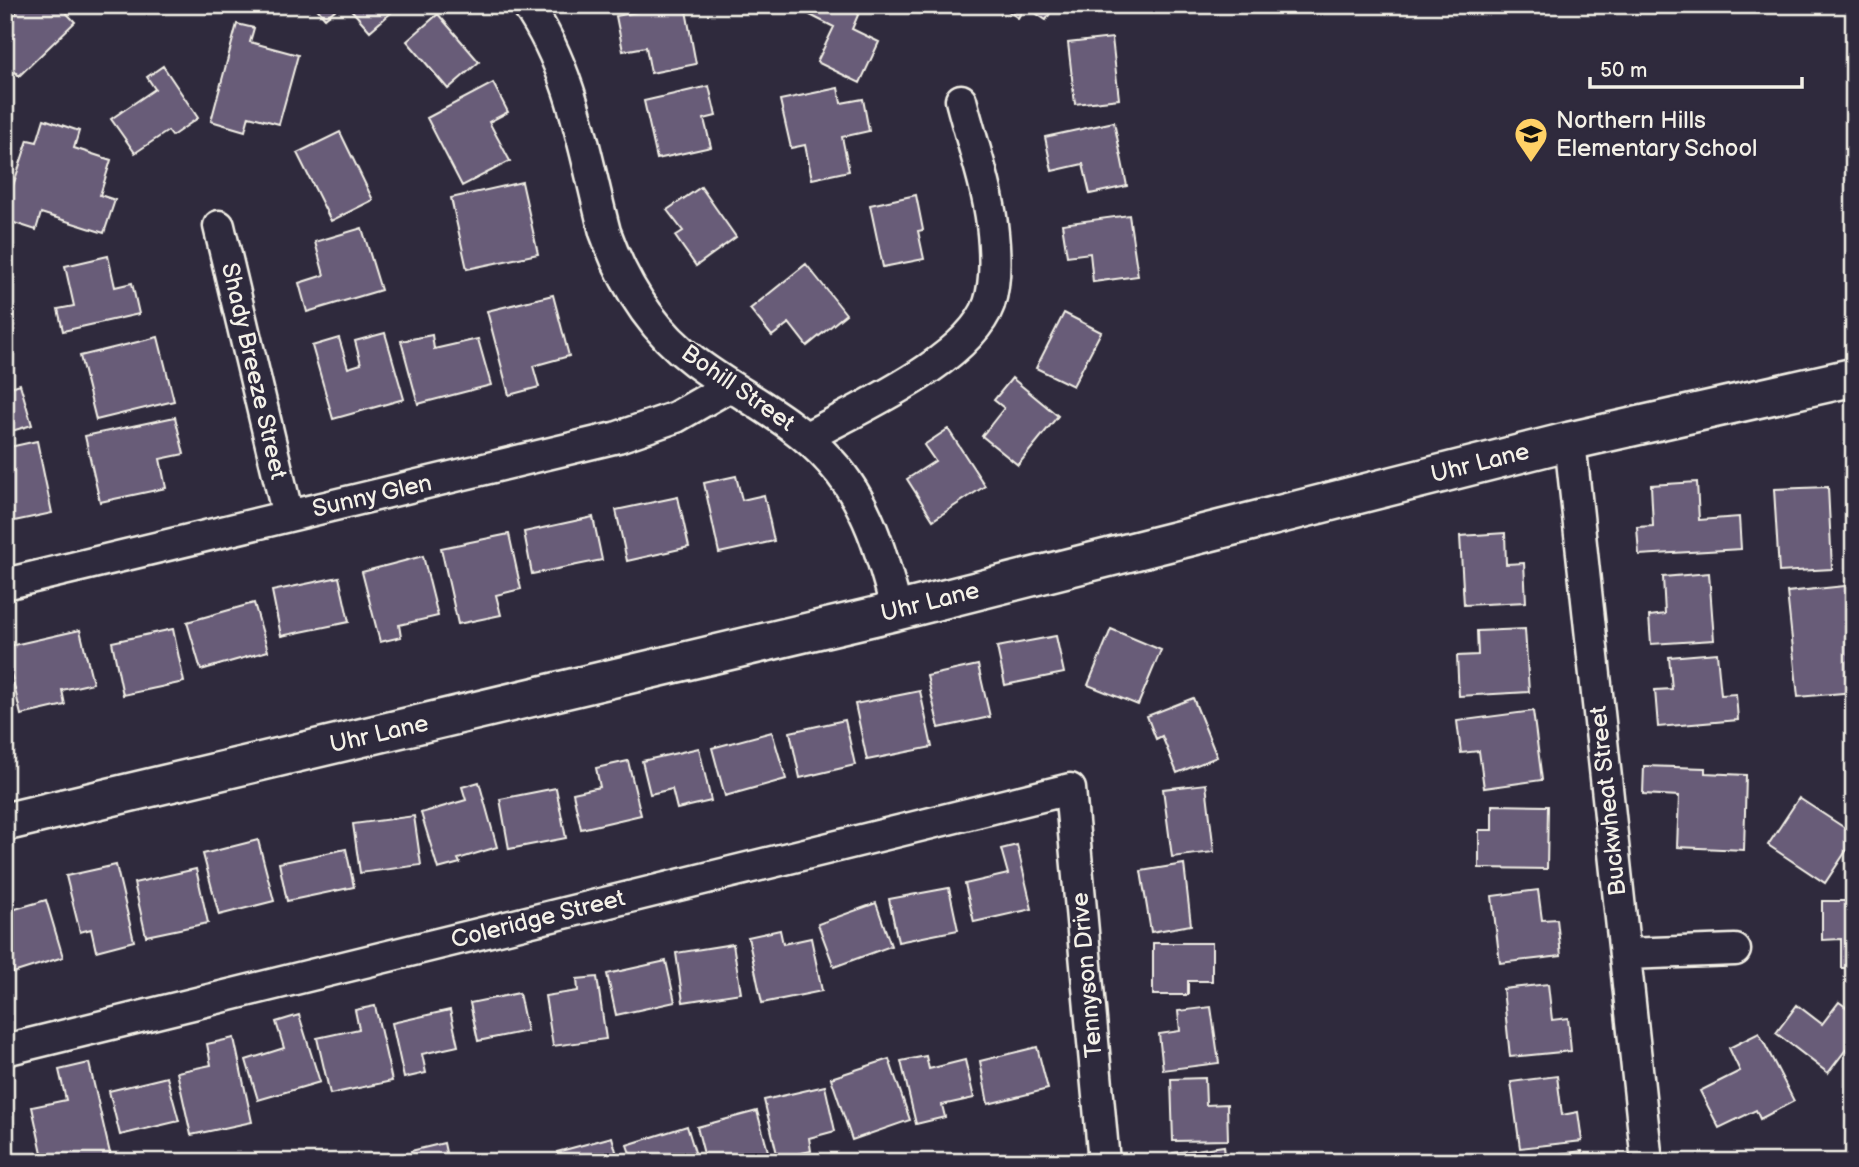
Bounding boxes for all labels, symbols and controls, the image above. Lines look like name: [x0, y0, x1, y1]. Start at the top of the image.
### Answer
scale bar: [1590, 46, 1801, 90]
text: 50 m: [1600, 58, 1647, 83]
place label: Northern Hills Elementary School: [1556, 106, 1757, 163]
school or university icon: Northern Hills Elementary School: [1512, 115, 1550, 164]
street label: Shady Breeze Street: [215, 260, 293, 483]
street label: Bohill Street: [676, 338, 801, 438]
street label: Uhr Lane: [1428, 437, 1532, 489]
street label: Sunny Glen: [309, 468, 435, 524]
street label: Uhr Lane: [878, 576, 982, 628]
street label: Buckwheat Street: [1584, 704, 1632, 897]
street label: Uhr Lane: [327, 709, 431, 759]
street label: Coleridge Street: [448, 883, 629, 955]
street label: Tennyson Drive: [1065, 891, 1109, 1059]

